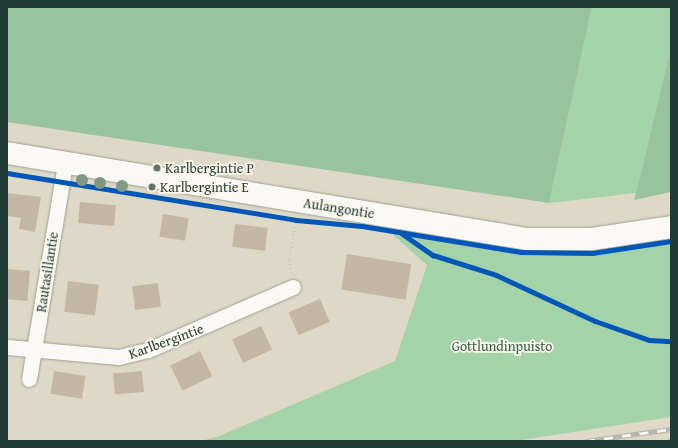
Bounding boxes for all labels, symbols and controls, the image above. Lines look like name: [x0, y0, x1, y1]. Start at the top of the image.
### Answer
place label: Karlbergintie P: [165, 160, 254, 176]
marker: Karlbergintie P: [152, 163, 162, 173]
place label: Karlbergintie E: [160, 179, 249, 195]
marker: Karlbergintie E: [147, 182, 157, 192]
street label: Aulangontie: [302, 194, 376, 222]
street label: Rautasillantie: [32, 231, 62, 313]
street label: Karlbergintie: [126, 320, 206, 362]
park label: Gottlundinpuisto: [452, 338, 552, 354]

